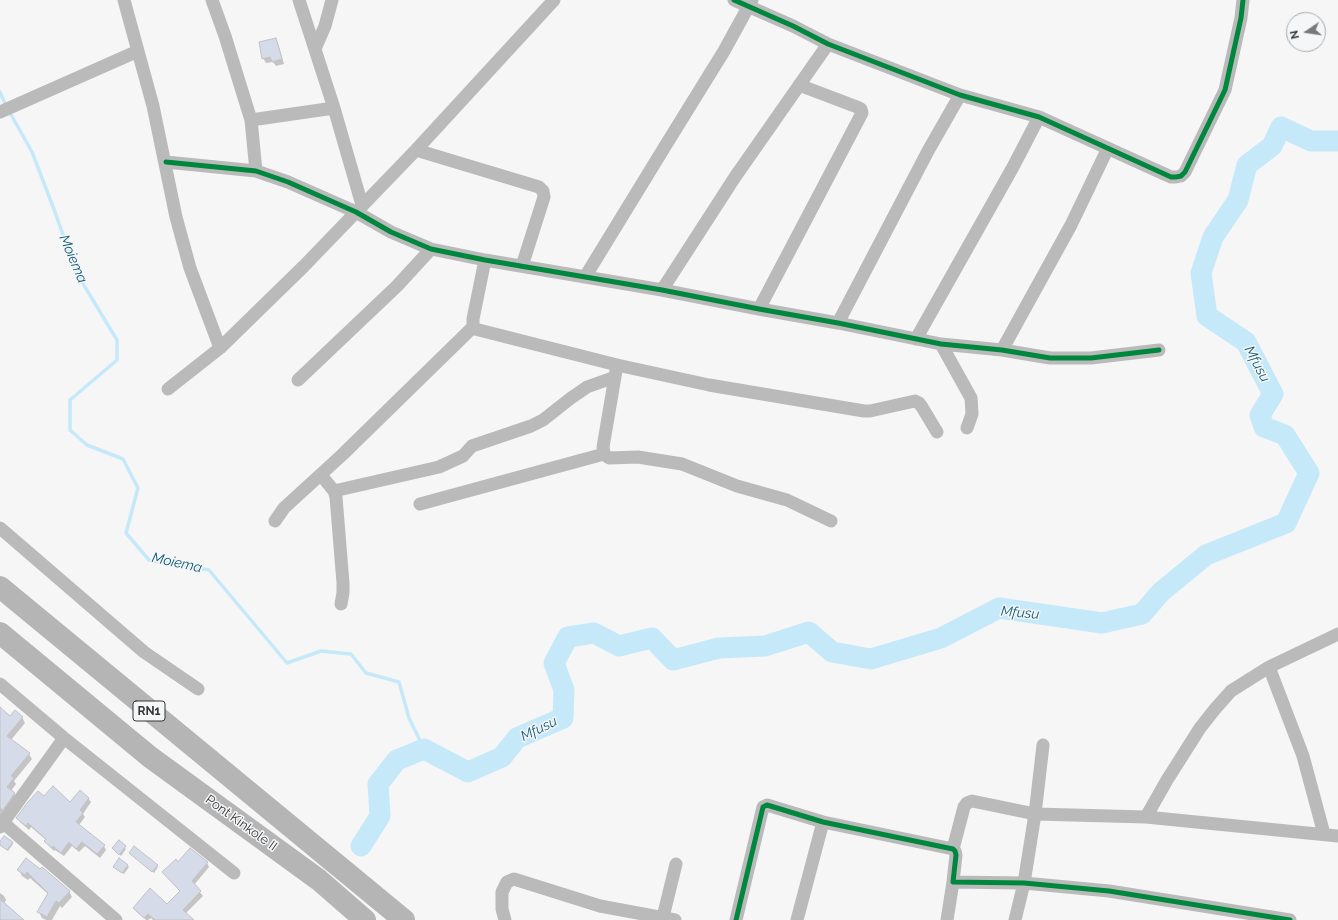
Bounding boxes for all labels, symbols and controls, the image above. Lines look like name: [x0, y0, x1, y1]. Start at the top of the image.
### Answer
north arrow: [1286, 12, 1326, 52]
text: N: [1288, 29, 1302, 40]
water label: Moiema: [55, 232, 91, 286]
water label: Mfusu: [1241, 343, 1273, 385]
water label: Moiema: [150, 550, 204, 576]
water label: Mfusu: [1000, 603, 1040, 623]
road number: RN1: [133, 701, 165, 721]
water label: Mfusu: [518, 713, 560, 745]
street label: Pont Kinkole II: [202, 792, 280, 854]

